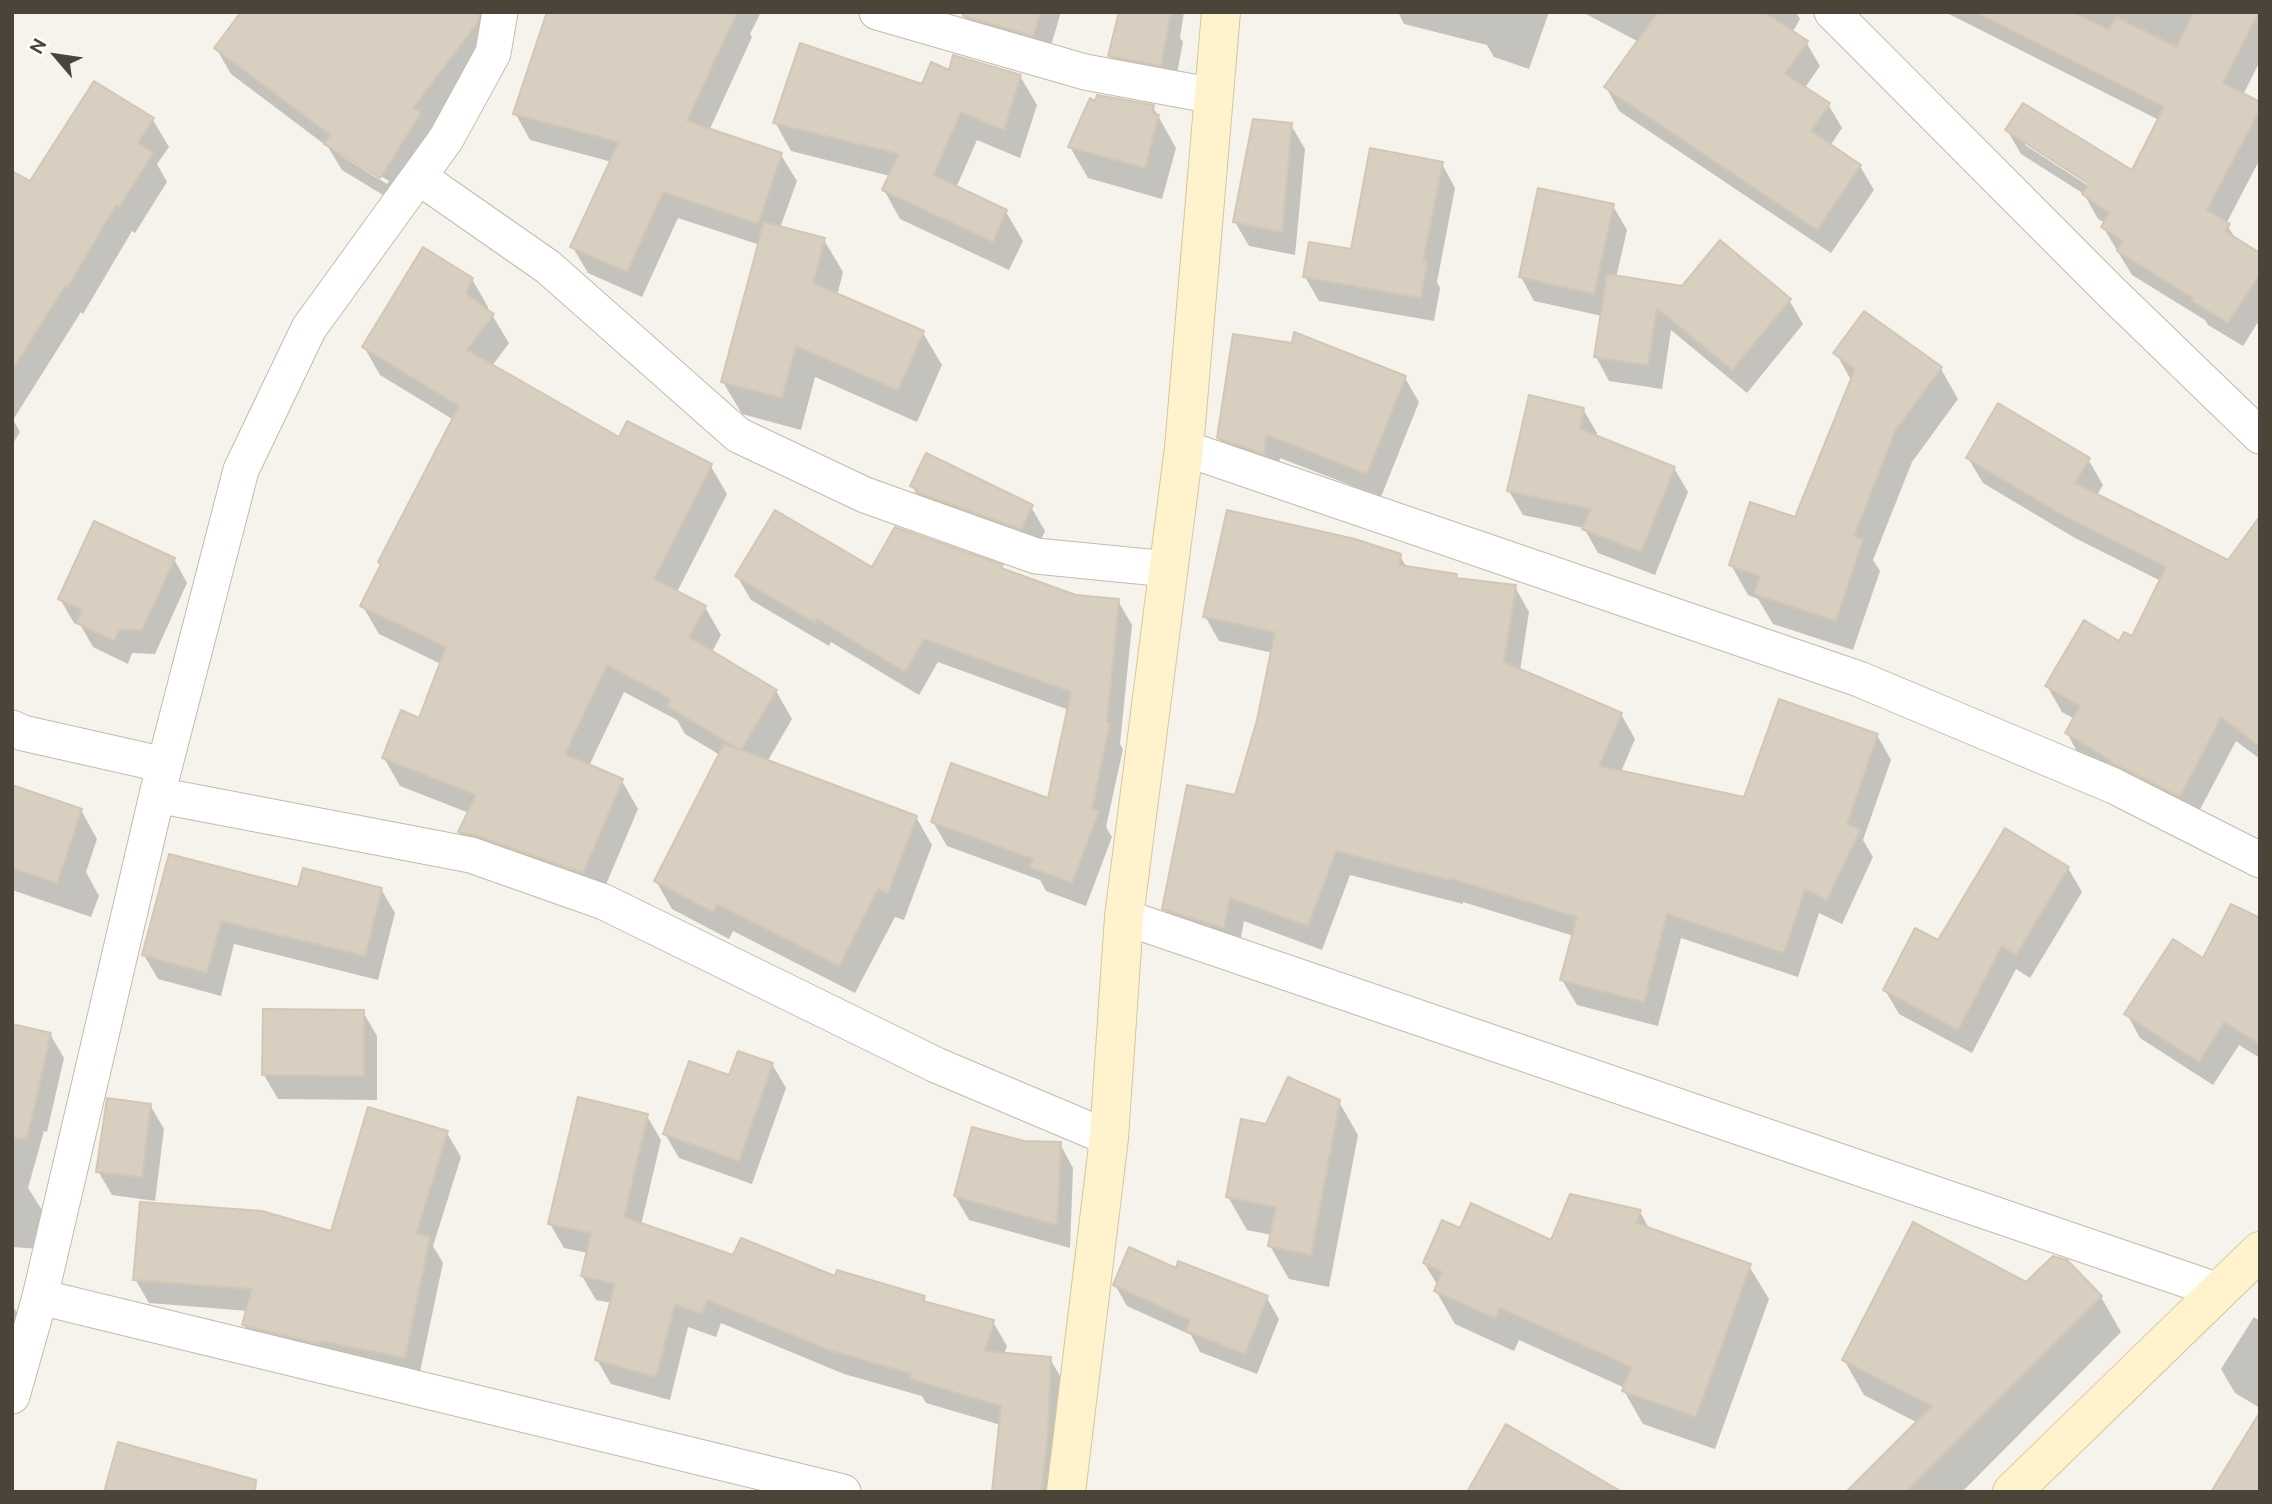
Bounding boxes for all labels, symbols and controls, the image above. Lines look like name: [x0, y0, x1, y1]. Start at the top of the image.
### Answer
north arrow: [21, 21, 91, 91]
text: N: [25, 34, 51, 57]

